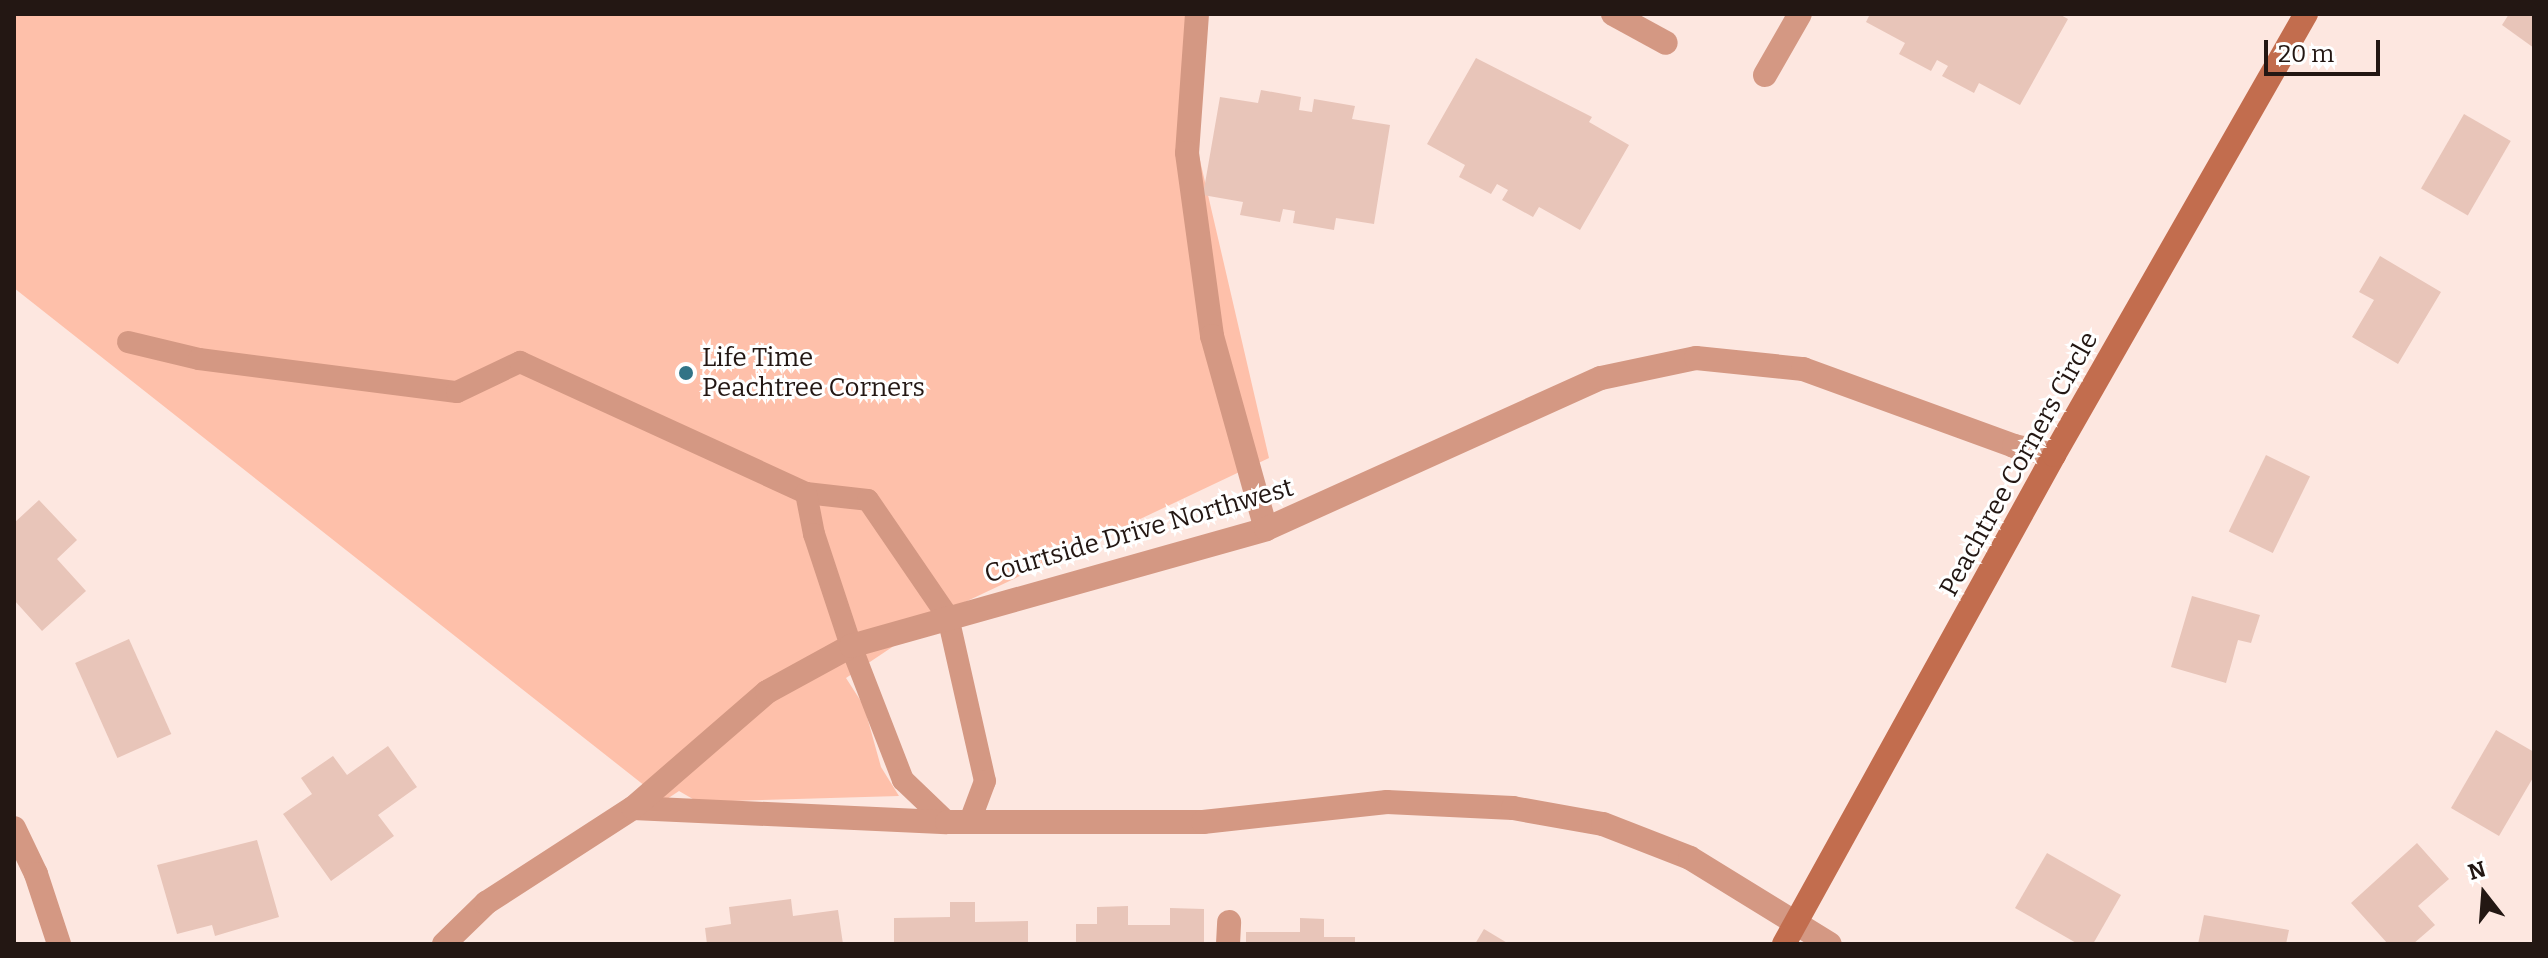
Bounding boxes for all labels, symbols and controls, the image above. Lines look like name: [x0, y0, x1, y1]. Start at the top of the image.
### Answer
scale bar: [2268, 24, 2384, 74]
text: 20 m: [2278, 40, 2334, 68]
street label: Peachtree Corners Circle: [1933, 326, 2105, 602]
place label: Life Time Peachtree Corners: [702, 342, 925, 404]
marker: Life Time Peachtree Corners: [677, 364, 695, 382]
street label: Courtside Drive Northwest: [981, 472, 1297, 590]
north arrow: [2444, 854, 2524, 934]
text: N: [2465, 855, 2489, 886]

